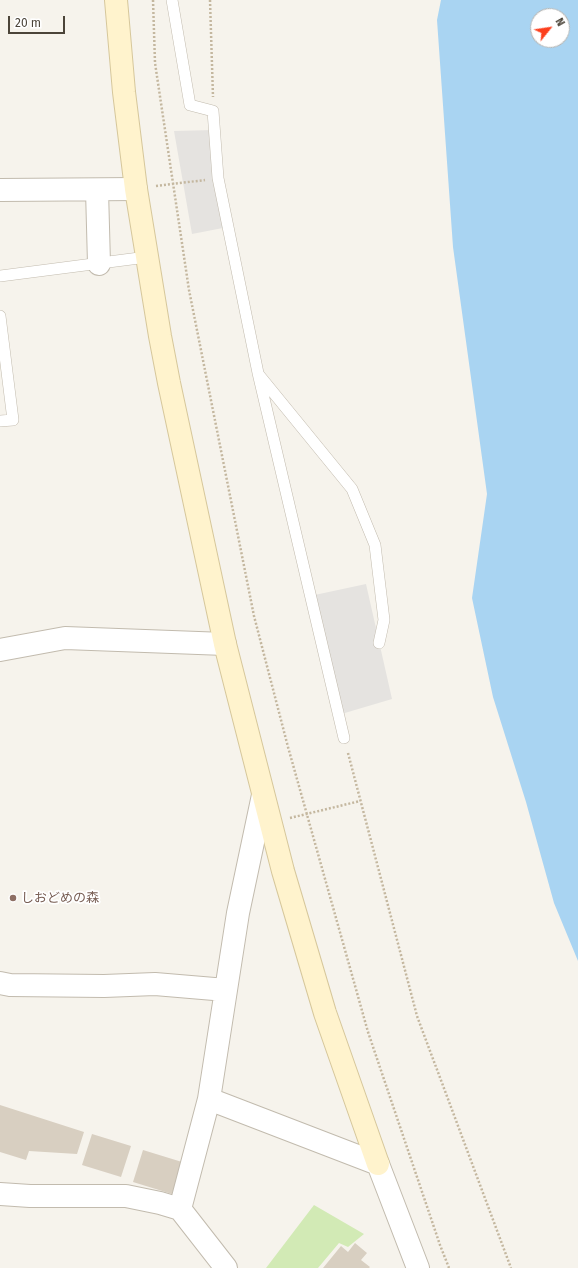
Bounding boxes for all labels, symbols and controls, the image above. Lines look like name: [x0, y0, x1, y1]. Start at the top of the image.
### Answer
scale bar: [10, 8, 67, 34]
north arrow: [530, 8, 570, 48]
text: 20 m: [15, 16, 41, 30]
text: N: [553, 16, 567, 29]
place label: しおどめの森: [21, 890, 99, 906]
marker: しおどめの森: [8, 893, 18, 903]

